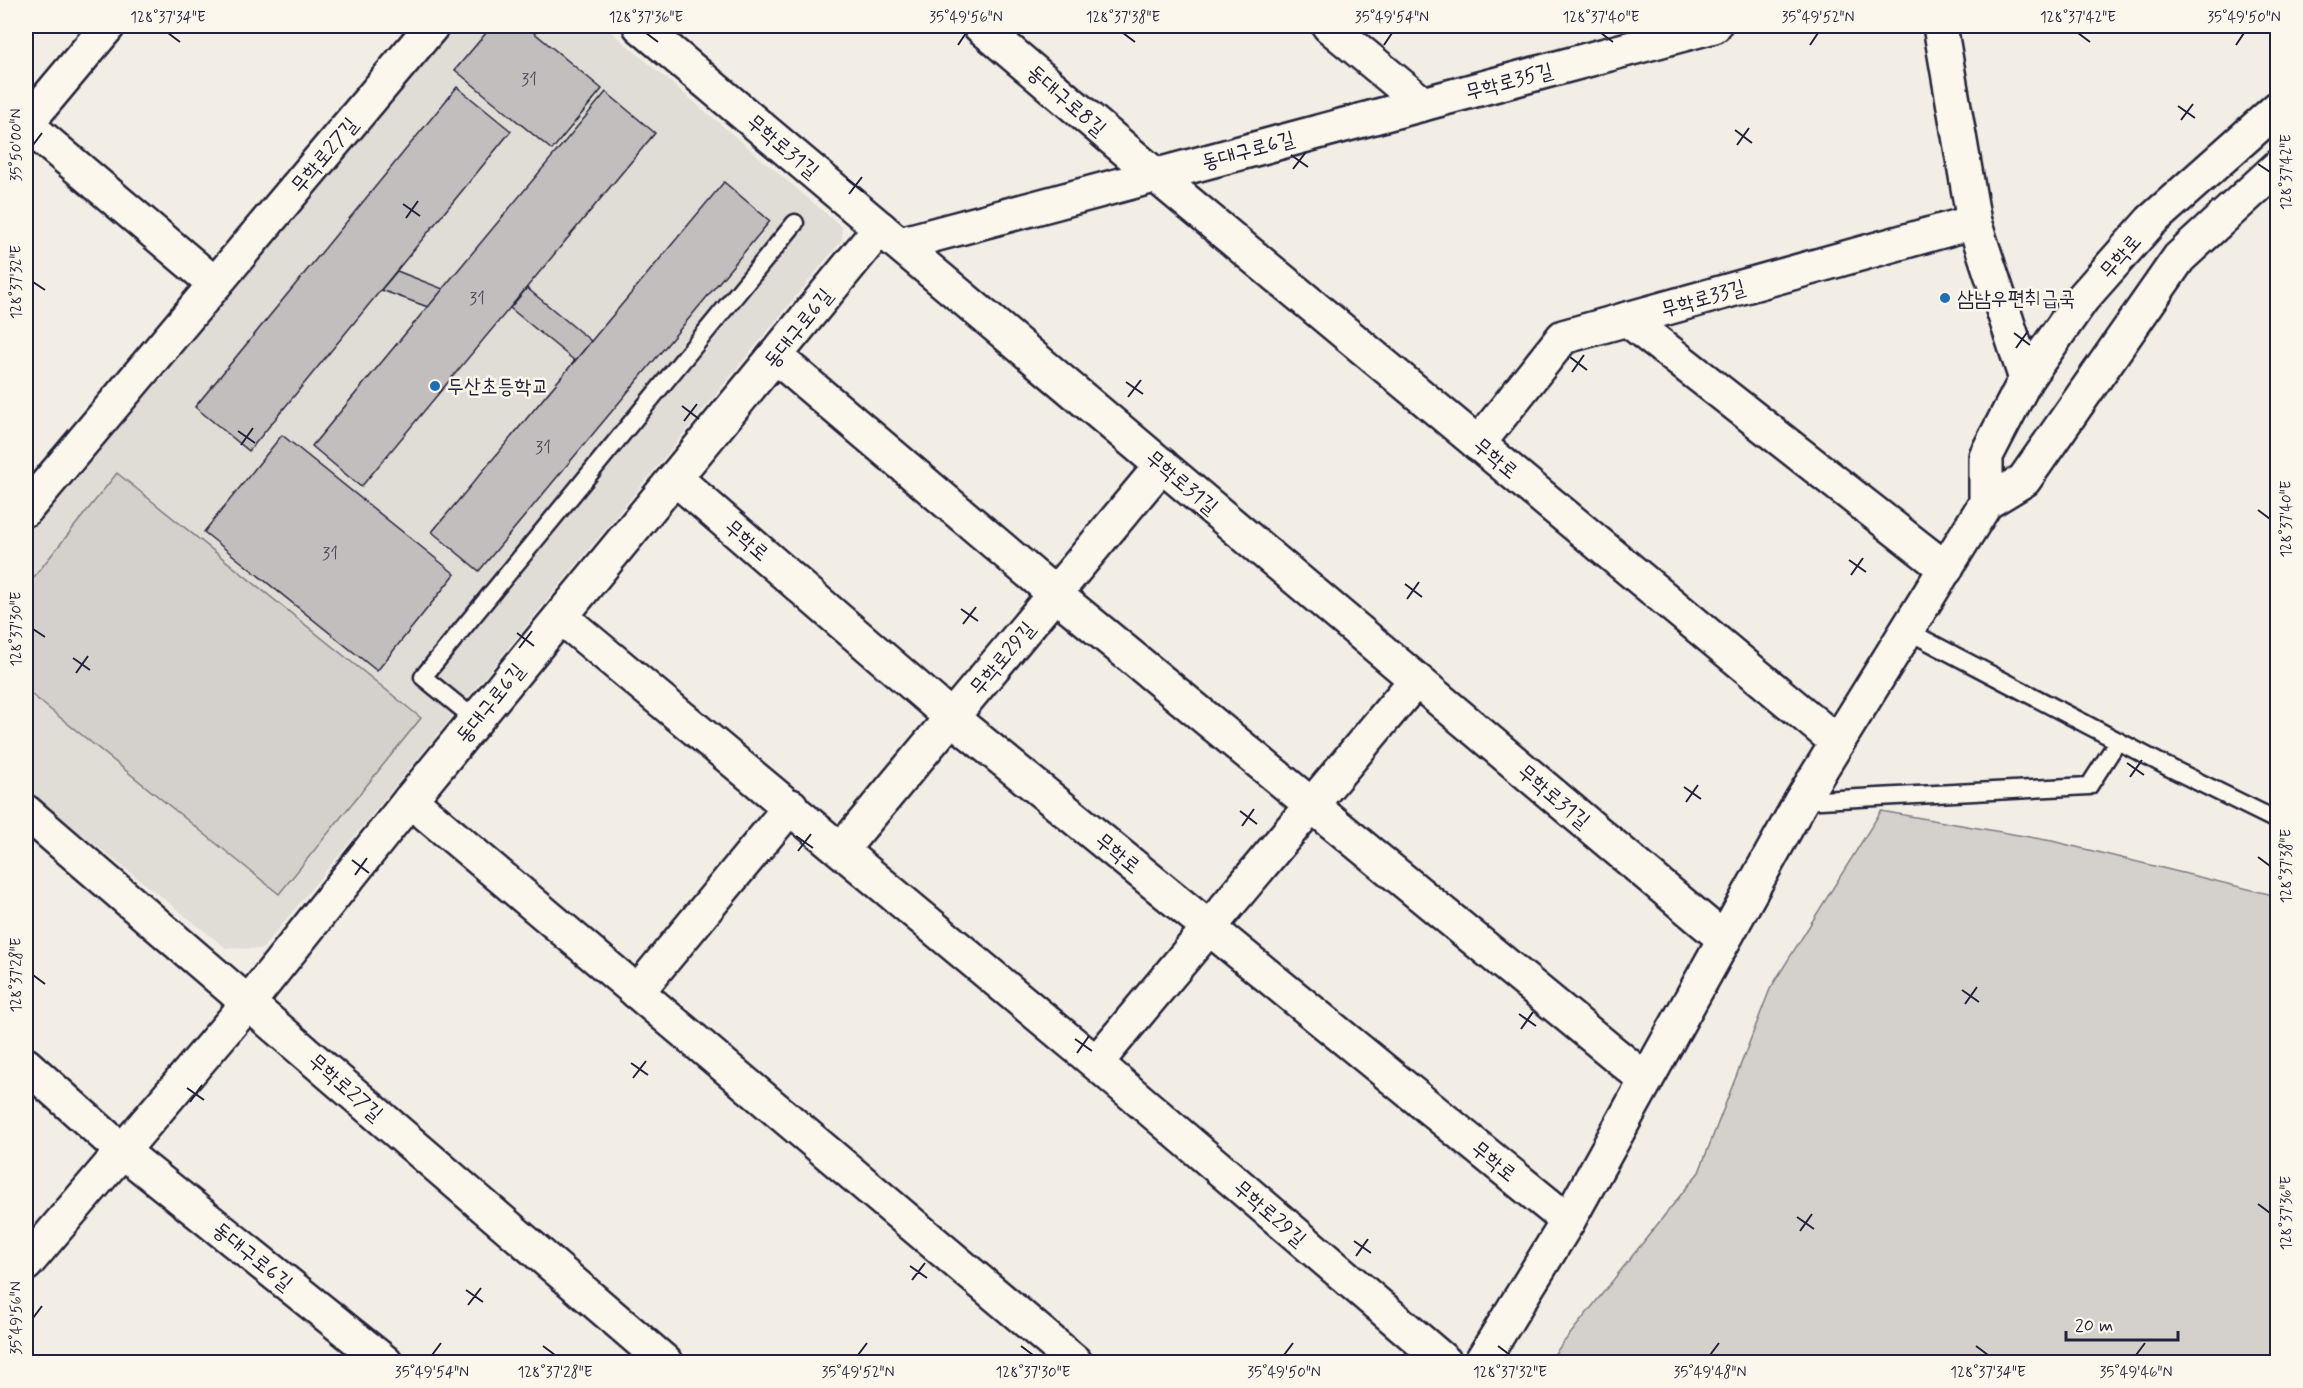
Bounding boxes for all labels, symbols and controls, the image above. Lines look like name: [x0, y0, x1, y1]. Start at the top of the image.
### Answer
text: 128°37'34"E: [130, 8, 206, 28]
text: 128°37'36"E: [609, 8, 684, 28]
text: 35°49'56"N: [929, 8, 1003, 28]
text: 128°37'38"E: [1086, 8, 1160, 28]
text: 35°49'54"N: [1355, 8, 1429, 28]
text: 128°37'40"E: [1563, 8, 1640, 28]
text: 35°49'52"N: [1781, 8, 1855, 28]
text: 128°37'42"E: [2040, 8, 2116, 28]
text: 35°49'50"N: [2207, 8, 2281, 28]
street label: 무학로35길: [1462, 57, 1556, 107]
street label: 동대구로8길: [1021, 59, 1112, 143]
house number: 31: [521, 68, 537, 92]
text: 35°50'00"N: [7, 108, 27, 182]
street label: 무학로31길: [740, 108, 825, 185]
street label: 무학로27길: [285, 112, 365, 199]
street label: 동대구로6길: [1199, 125, 1298, 177]
text: 128°37'42"E: [2277, 134, 2297, 210]
street label: 무학로: [2094, 228, 2148, 285]
text: 128°37'32"E: [7, 245, 27, 319]
street label: 무학로33길: [1658, 274, 1749, 324]
street label: 동대구로6길: [758, 283, 840, 374]
place label: 삼남우편취급국: [1957, 285, 2075, 313]
house number: 31: [469, 287, 485, 311]
marker: 삼남우편취급국: [1938, 291, 1952, 305]
place label: 두산초등학교: [447, 373, 548, 401]
marker: 두산초등학교: [428, 379, 442, 393]
street label: 무학로: [1467, 432, 1524, 486]
house number: 31: [535, 436, 551, 460]
street label: 무학로31길: [1139, 444, 1224, 521]
text: 128°37'40"E: [2277, 480, 2297, 557]
street label: 무학로: [718, 514, 775, 568]
house number: 31: [322, 542, 338, 566]
text: 128°37'30"E: [7, 591, 27, 666]
street label: 무학로29길: [964, 616, 1042, 701]
street label: 동대구로6길: [450, 658, 532, 749]
street label: 무학로31길: [1511, 758, 1596, 835]
street label: 무학로: [1089, 827, 1146, 881]
text: 128°37'38"E: [2277, 829, 2297, 903]
text: 128°37'28"E: [7, 937, 27, 1013]
street label: 무학로27길: [302, 1047, 389, 1128]
street label: 무학로: [1465, 1135, 1522, 1189]
street label: 무학로29길: [1227, 1174, 1312, 1253]
text: 128°37'36"E: [2277, 1175, 2297, 1250]
street label: 동대구로6길: [207, 1216, 298, 1298]
text: 35°49'56"N: [7, 1281, 27, 1355]
scale bar: [2066, 1304, 2178, 1342]
text: 20 m: [2075, 1314, 2113, 1338]
text: 35°49'54"N: [395, 1363, 469, 1383]
text: 128°37'28"E: [517, 1363, 593, 1383]
text: 35°49'52"N: [821, 1363, 895, 1383]
text: 128°37'30"E: [996, 1363, 1071, 1383]
text: 35°49'50"N: [1247, 1363, 1321, 1383]
text: 128°37'32"E: [1473, 1363, 1547, 1383]
text: 35°49'48"N: [1673, 1363, 1747, 1383]
text: 128°37'34"E: [1950, 1363, 2026, 1383]
text: 35°49'46"N: [2099, 1363, 2173, 1383]

